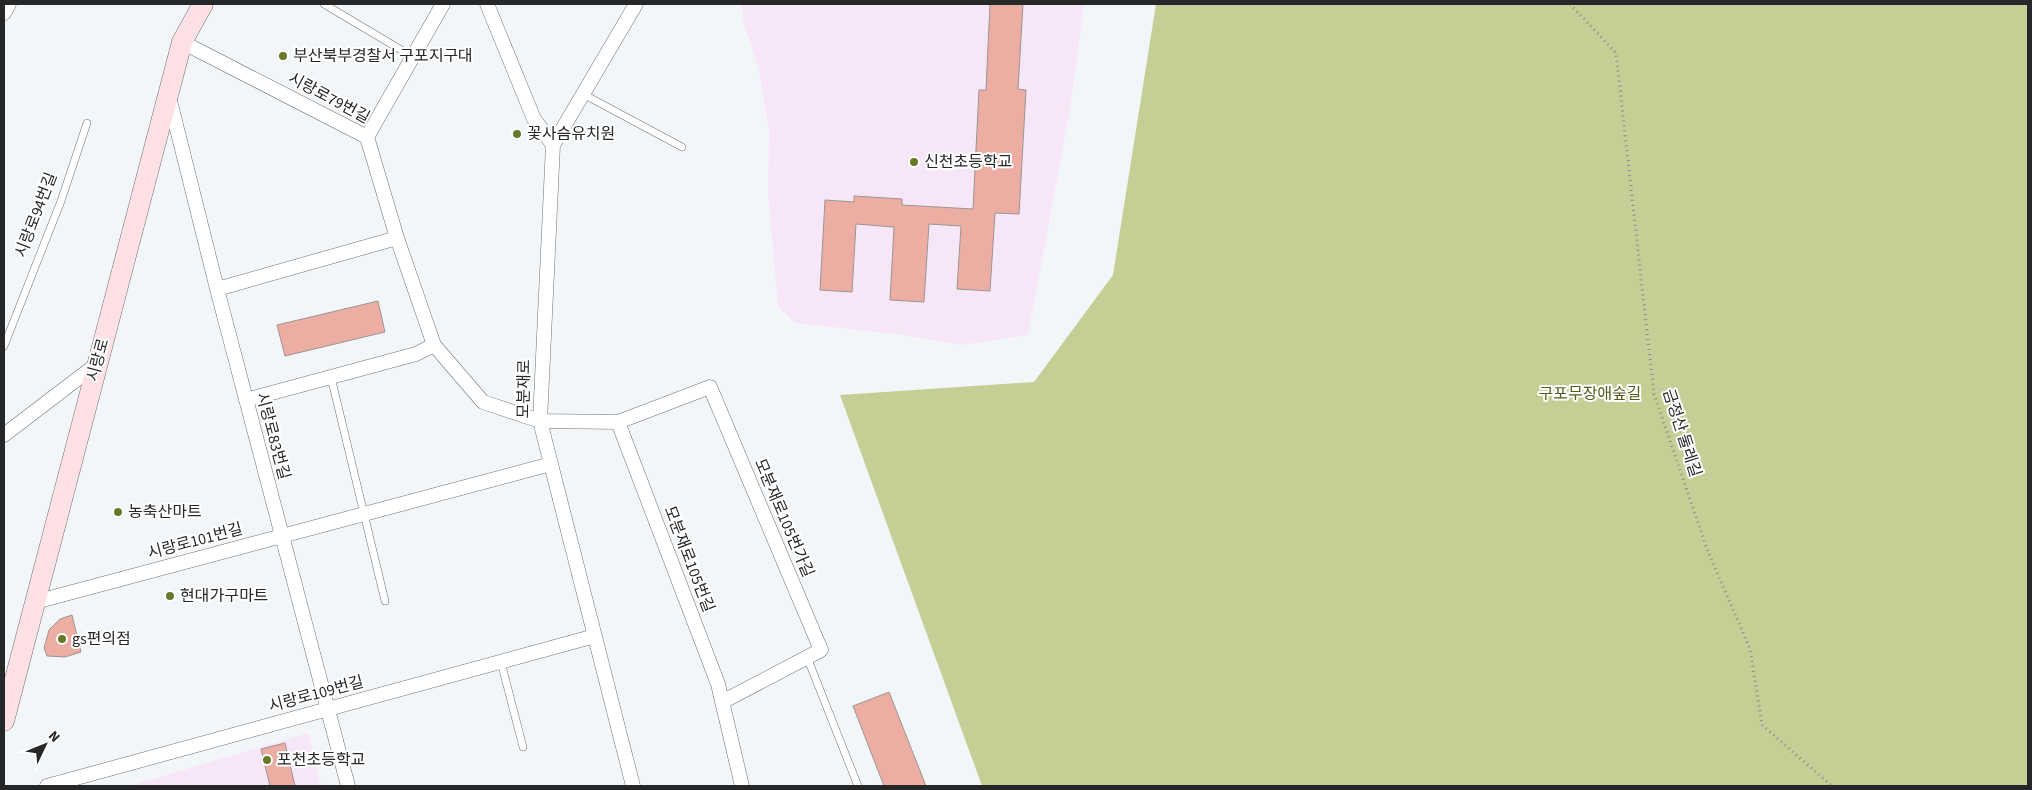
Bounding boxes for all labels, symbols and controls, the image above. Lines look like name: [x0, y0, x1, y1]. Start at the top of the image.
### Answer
place label: 부산북부경찰서 구포지구대: [293, 45, 473, 67]
marker: 부산북부경찰서 구포지구대: [277, 50, 289, 62]
street label: 시랑로79번길: [284, 67, 374, 129]
place label: 꽃사슴유치원: [527, 123, 615, 145]
marker: 꽃사슴유치원: [511, 128, 523, 140]
place label: 신천초등학교: [924, 151, 1012, 173]
marker: 신천초등학교: [908, 156, 920, 168]
street label: 시랑로94번길: [10, 169, 62, 261]
street label: 시랑로: [82, 336, 114, 384]
street label: 모분재로: [512, 359, 536, 419]
park label: 구포무장애숲길: [1538, 383, 1642, 405]
street label: 금정산 둘레길: [1657, 386, 1707, 480]
street label: 시랑로83번길: [251, 390, 295, 482]
street label: 모분재로105번가길: [749, 455, 819, 581]
place label: 농축산마트: [128, 501, 202, 523]
street label: 모분재로105번길: [659, 503, 719, 615]
marker: 농축산마트: [112, 506, 124, 518]
street label: 시랑로101번길: [145, 518, 245, 564]
place label: 현대가구마트: [180, 585, 268, 607]
marker: 현대가구마트: [164, 590, 176, 602]
place label: gs편의점: [72, 628, 131, 650]
marker: gs편의점: [56, 633, 68, 645]
street label: 시랑로109번길: [266, 671, 366, 717]
north arrow: [20, 720, 70, 770]
text: N: [43, 727, 64, 747]
place label: 포천초등학교: [277, 749, 365, 771]
marker: 포천초등학교: [261, 754, 273, 766]

